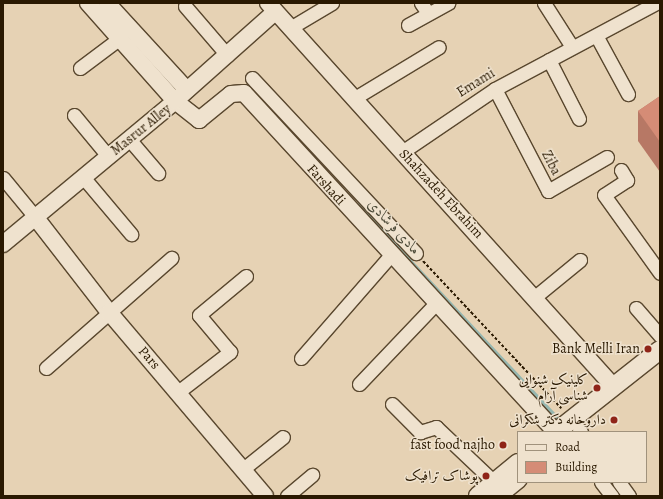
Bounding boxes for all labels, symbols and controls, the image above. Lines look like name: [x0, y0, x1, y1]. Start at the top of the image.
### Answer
street label: Emami: [454, 65, 498, 101]
street label: Masrur Alley: [108, 101, 174, 159]
street label: Shahzadeh Ebrahim: [395, 146, 487, 242]
street label: Ziba: [538, 148, 564, 178]
street label: Farshadi: [303, 161, 349, 209]
water label: مادی فرشادی: [364, 195, 424, 259]
place label: Bank Melli Iran: [552, 341, 640, 357]
street label: Pars: [134, 343, 164, 373]
marker: Bank Melli Iran: [643, 344, 653, 354]
place label: کلینیک شنوایی شناسی آرام: [519, 372, 588, 404]
marker: کلینیک شنوایی شناسی آرام: [591, 382, 603, 394]
place label: داروخانه دکتر شکرانی: [509, 412, 606, 428]
marker: داروخانه دکتر شکرانی: [609, 415, 619, 425]
legend: [517, 431, 647, 483]
place label: fast food najho: [410, 437, 495, 453]
text: Road: [555, 439, 580, 455]
marker: fast food najho: [498, 440, 508, 450]
text: Building: [555, 459, 597, 475]
place label: پوشاک ترافیک: [405, 468, 478, 484]
marker: پوشاک ترافیک: [481, 471, 491, 481]

